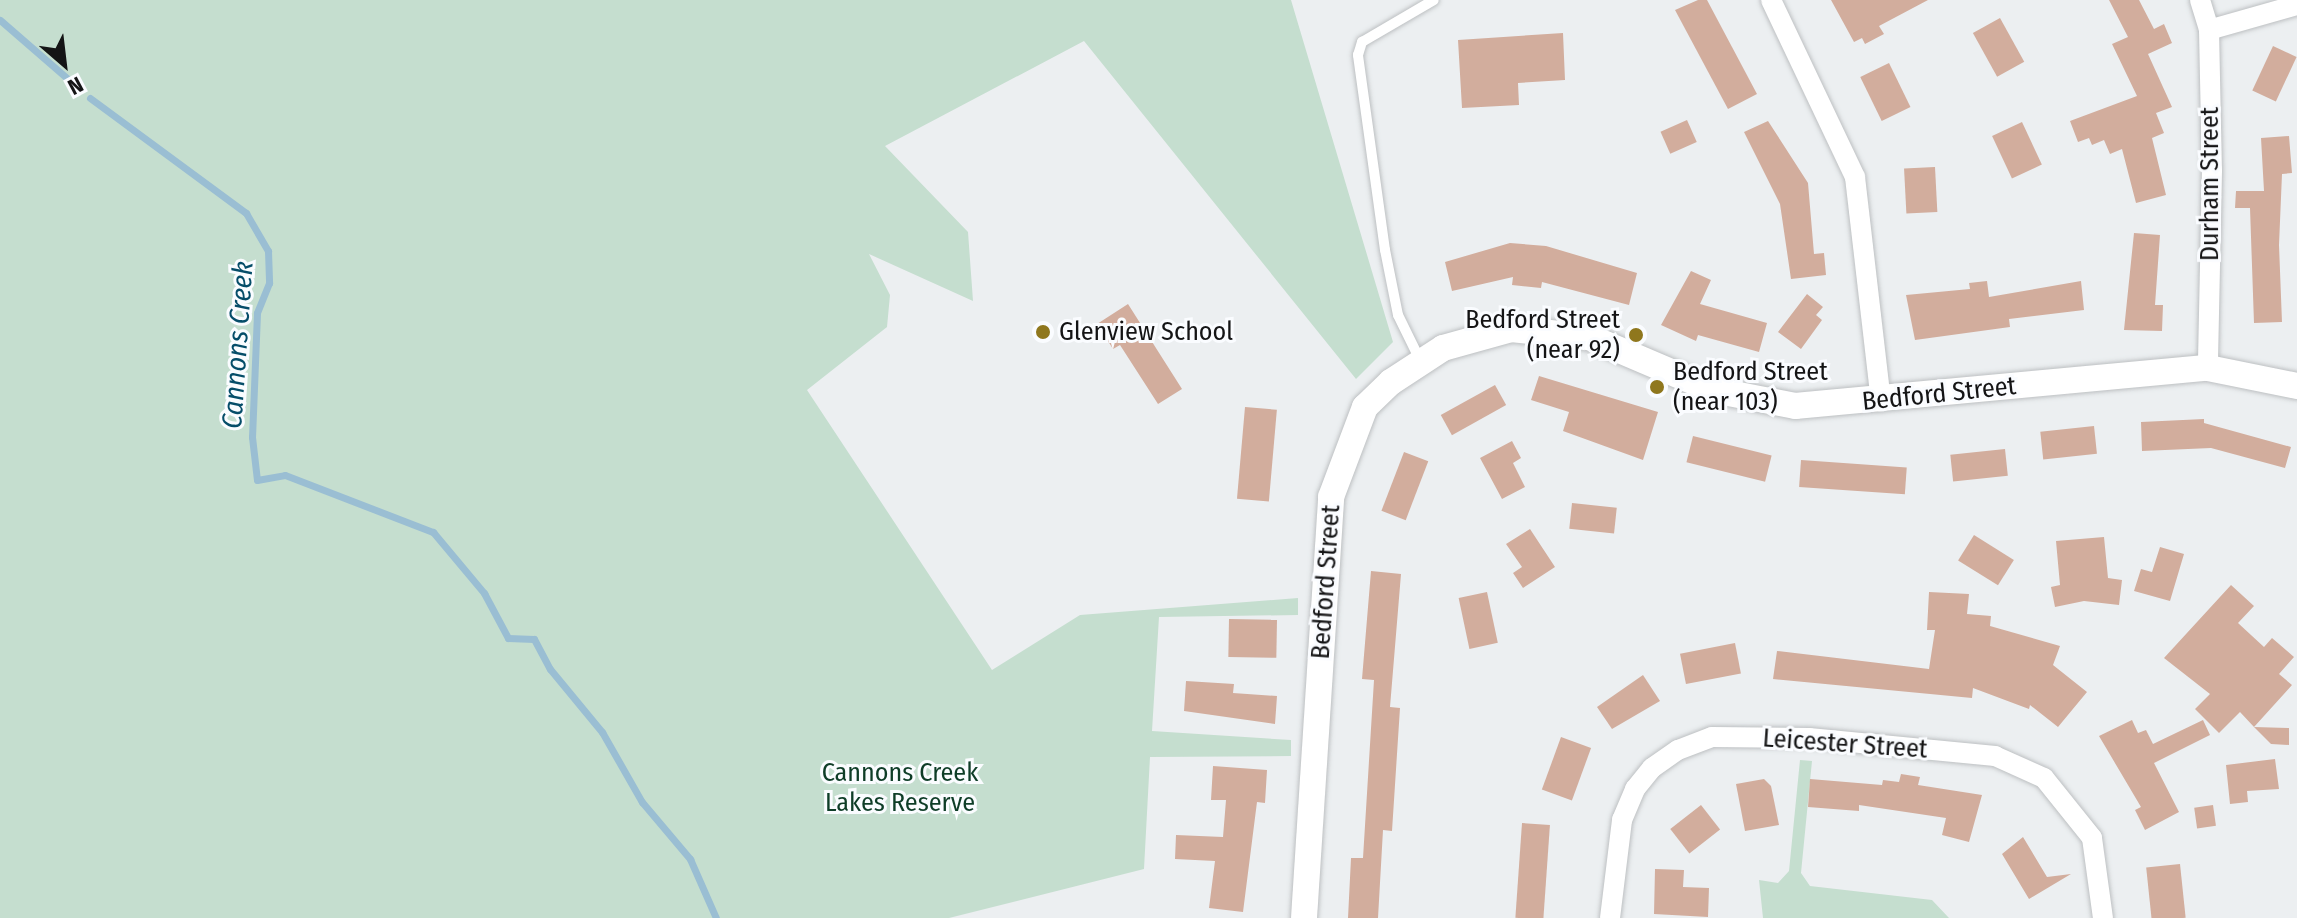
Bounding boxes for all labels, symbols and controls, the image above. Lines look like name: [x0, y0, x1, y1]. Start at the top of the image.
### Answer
north arrow: [24, 24, 104, 104]
text: N: [63, 71, 88, 101]
street label: Durham Street: [2194, 107, 2226, 261]
water label: Cannons Creek: [215, 260, 261, 430]
place label: Bedford Street (near 92): [1465, 304, 1620, 366]
place label: Glenview School: [1059, 316, 1233, 348]
marker: Glenview School: [1034, 323, 1052, 341]
marker: Bedford Street (near 92): [1627, 326, 1645, 344]
place label: Bedford Street (near 103): [1673, 356, 1828, 418]
street label: Bedford Street: [1860, 370, 2018, 418]
marker: Bedford Street (near 103): [1648, 378, 1666, 396]
street label: Bedford Street: [1305, 504, 1347, 660]
street label: Leicester Street: [1762, 723, 1928, 765]
park label: Cannons Creek Lakes Reserve: [822, 757, 978, 818]

